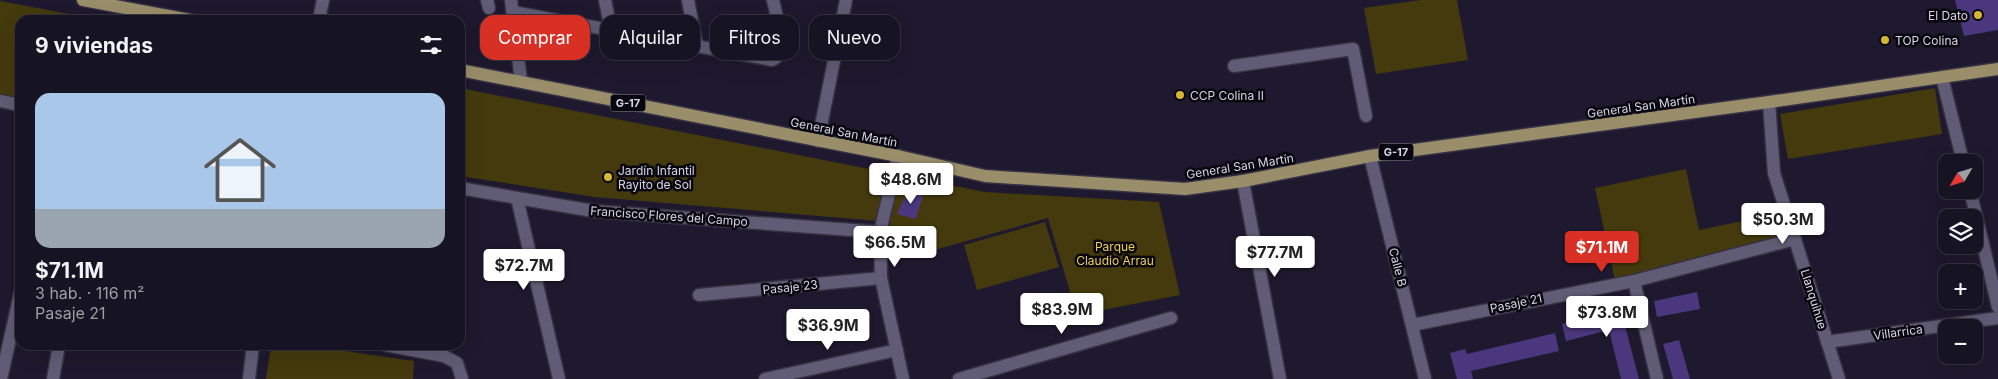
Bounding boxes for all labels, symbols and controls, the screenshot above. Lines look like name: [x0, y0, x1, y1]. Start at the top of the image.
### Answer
place label: El Dato: [1928, 8, 1968, 23]
marker: El Dato: [1972, 9, 1984, 21]
chip: Comprar: [480, 15, 590, 60]
chip: Alquilar: [600, 15, 700, 60]
chip: Filtros: [710, 15, 799, 60]
chip: Nuevo: [809, 15, 900, 60]
icon: filters: [417, 31, 445, 59]
text: 9 viviendas: [35, 33, 153, 58]
place label: TOP Colina: [1895, 33, 1958, 48]
marker: TOP Colina: [1879, 34, 1891, 46]
place label: CCP Colina II: [1190, 88, 1264, 103]
marker: CCP Colina II: [1174, 89, 1186, 101]
street label: General San Martín: [1586, 91, 1696, 121]
road number: G-17: [610, 95, 646, 112]
street label: General San Martín: [789, 114, 899, 150]
icon: home: [195, 125, 285, 215]
road number: G-17: [1378, 144, 1414, 160]
street label: General San Martín: [1185, 150, 1295, 182]
north arrow: [1938, 154, 1982, 199]
map controls: [1938, 154, 1983, 364]
pin: $48.6M: [870, 162, 952, 205]
place label: Jardín Infantil Rayito de Sol: [618, 163, 695, 192]
text: $48.6M: [880, 169, 942, 189]
marker: Jardín Infantil Rayito de Sol: [602, 171, 614, 183]
pin: $50.3M: [1742, 202, 1824, 245]
street label: Francisco Flores del Campo: [590, 203, 748, 229]
text: $50.3M: [1752, 209, 1814, 229]
button: layers: [1938, 209, 1983, 254]
pin: $66.5M: [854, 226, 936, 268]
pin: $71.1M: [1561, 230, 1643, 273]
text: $66.5M: [864, 232, 926, 252]
pin: $77.7M: [1234, 236, 1316, 278]
text: $71.1M: [1576, 237, 1628, 257]
park label: Parque Claudio Arrau: [1076, 239, 1154, 268]
text: $77.7M: [1247, 242, 1303, 262]
street label: Calle B: [1386, 246, 1410, 288]
pin: $72.7M: [483, 248, 565, 291]
text: $72.7M: [494, 255, 554, 275]
text: $71.1M: [35, 258, 104, 283]
button: +: [1938, 264, 1983, 309]
street label: Llanquihue: [1798, 267, 1830, 331]
street label: Pasaje 23: [762, 277, 818, 297]
text: 3 hab. · 116 m²: [35, 283, 144, 303]
street label: Pasaje 21: [1489, 290, 1543, 316]
pin: $83.9M: [1021, 292, 1103, 335]
pin: $73.8M: [1566, 296, 1648, 338]
text: $83.9M: [1031, 299, 1093, 319]
text: $73.8M: [1577, 302, 1637, 322]
text: Pasaje 21: [35, 303, 106, 323]
pin: $36.9M: [787, 308, 869, 351]
text: $36.9M: [797, 315, 859, 335]
button: −: [1938, 319, 1983, 364]
street label: Villarrica: [1872, 321, 1924, 343]

